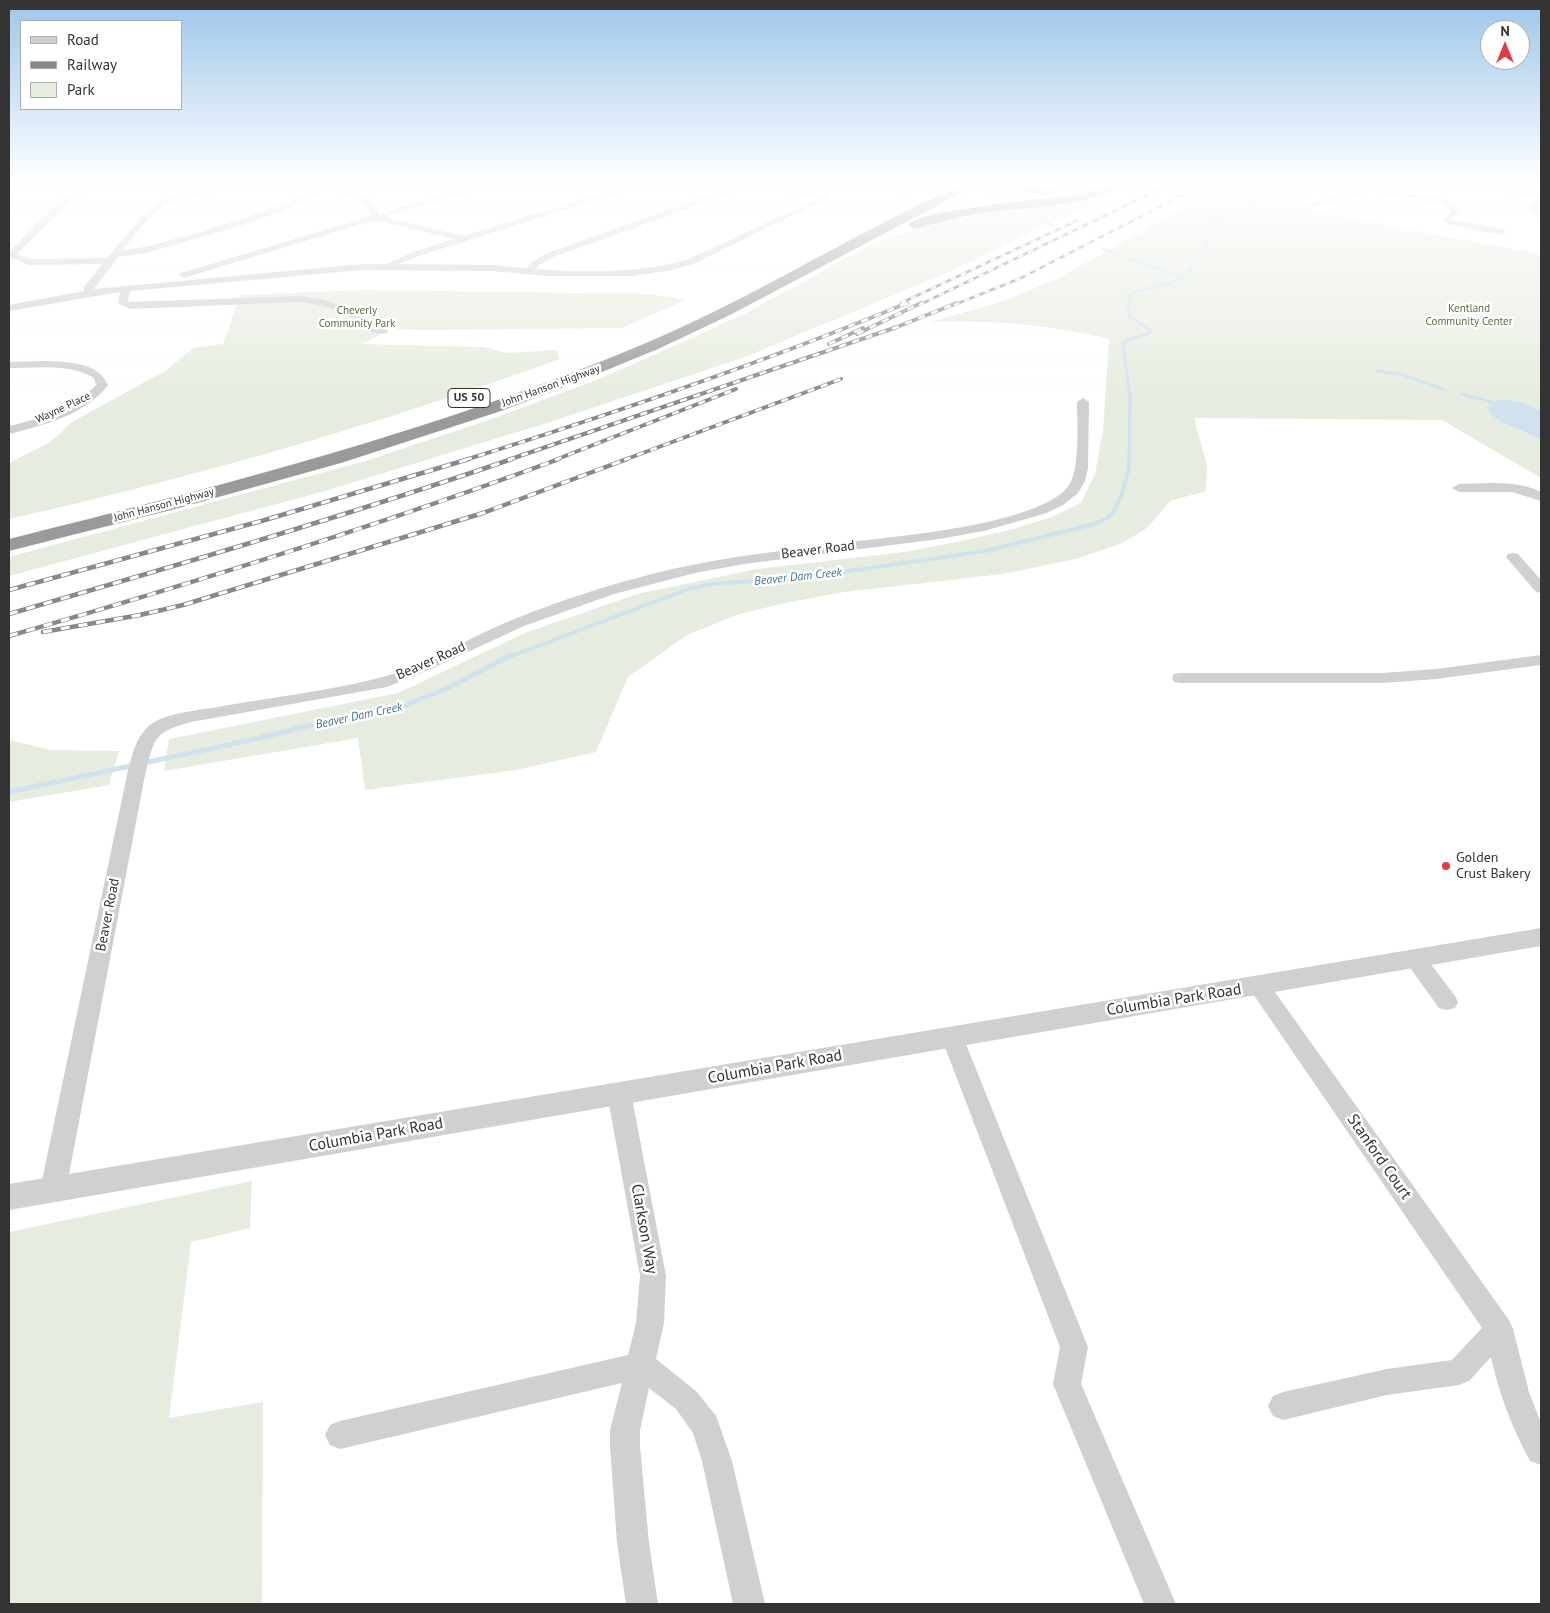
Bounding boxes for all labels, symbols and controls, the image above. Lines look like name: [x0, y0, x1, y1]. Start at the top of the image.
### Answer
legend: [20, 20, 182, 110]
north arrow: [1480, 20, 1530, 70]
text: N: [1500, 22, 1510, 40]
text: Road: [67, 30, 99, 49]
text: Railway: [67, 55, 117, 74]
text: Park: [67, 80, 95, 99]
park label: Kentland Community Center: [1426, 302, 1512, 328]
park label: Cheverly Community Park: [319, 304, 395, 330]
street label: John Hanson Highway: [500, 362, 602, 410]
road number: US 50: [448, 388, 490, 408]
street label: Wayne Place: [34, 390, 92, 426]
street label: John Hanson Highway: [112, 485, 216, 525]
street label: Beaver Road: [780, 537, 856, 563]
water label: Beaver Dam Creek: [753, 565, 843, 589]
street label: Beaver Road: [394, 638, 468, 684]
water label: Beaver Dam Creek: [314, 700, 404, 732]
place label: Golden Crust Bakery: [1456, 850, 1530, 882]
marker: Golden Crust Bakery: [1440, 860, 1452, 872]
street label: Beaver Road: [93, 877, 123, 953]
street label: Columbia Park Road: [1105, 980, 1243, 1020]
street label: Columbia Park Road: [706, 1046, 844, 1088]
street label: Stanford Court: [1343, 1111, 1415, 1203]
street label: Columbia Park Road: [307, 1114, 445, 1156]
street label: Clarkson Way: [627, 1182, 661, 1276]

